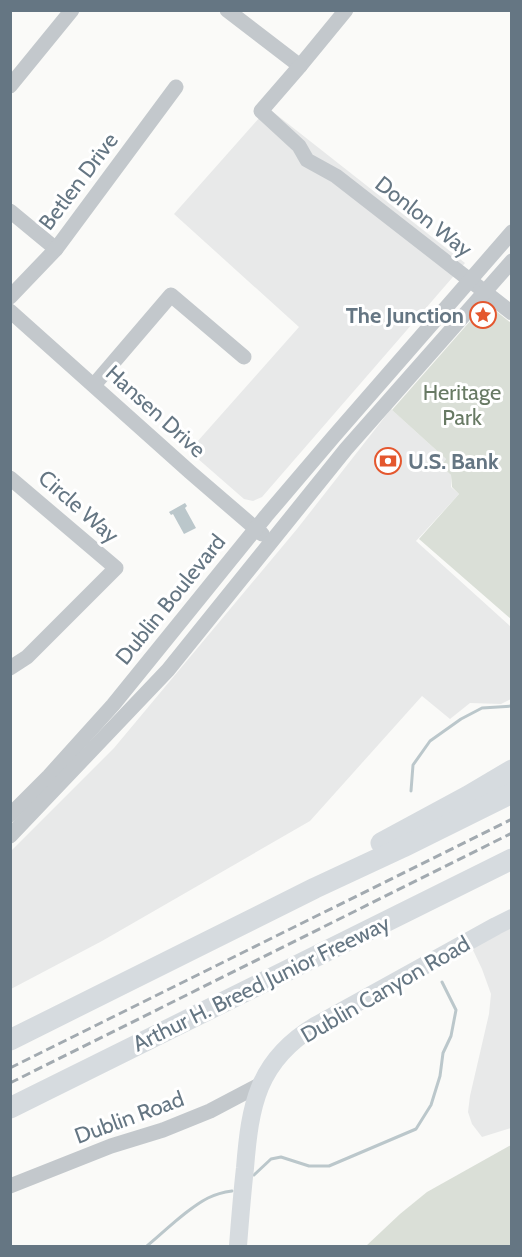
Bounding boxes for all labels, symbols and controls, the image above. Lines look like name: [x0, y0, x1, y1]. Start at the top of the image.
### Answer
street label: Betlen Drive: [33, 127, 124, 235]
street label: Donlon Way: [370, 170, 478, 263]
place icon: The Junction: [468, 300, 498, 330]
place label: The Junction: [346, 302, 464, 329]
street label: Hansen Drive: [100, 359, 211, 463]
park label: Heritage Park: [423, 379, 501, 431]
bank icon: U.S. Bank: [373, 446, 403, 476]
place label: U.S. Bank: [408, 448, 499, 475]
street label: Circle Way: [33, 464, 125, 549]
street label: Dublin Boulevard: [110, 529, 231, 670]
street label: Arthur H. Breed Junior Freeway: [128, 909, 394, 1057]
street label: Dublin Canyon Road: [296, 930, 475, 1049]
street label: Dublin Road: [71, 1085, 188, 1150]

